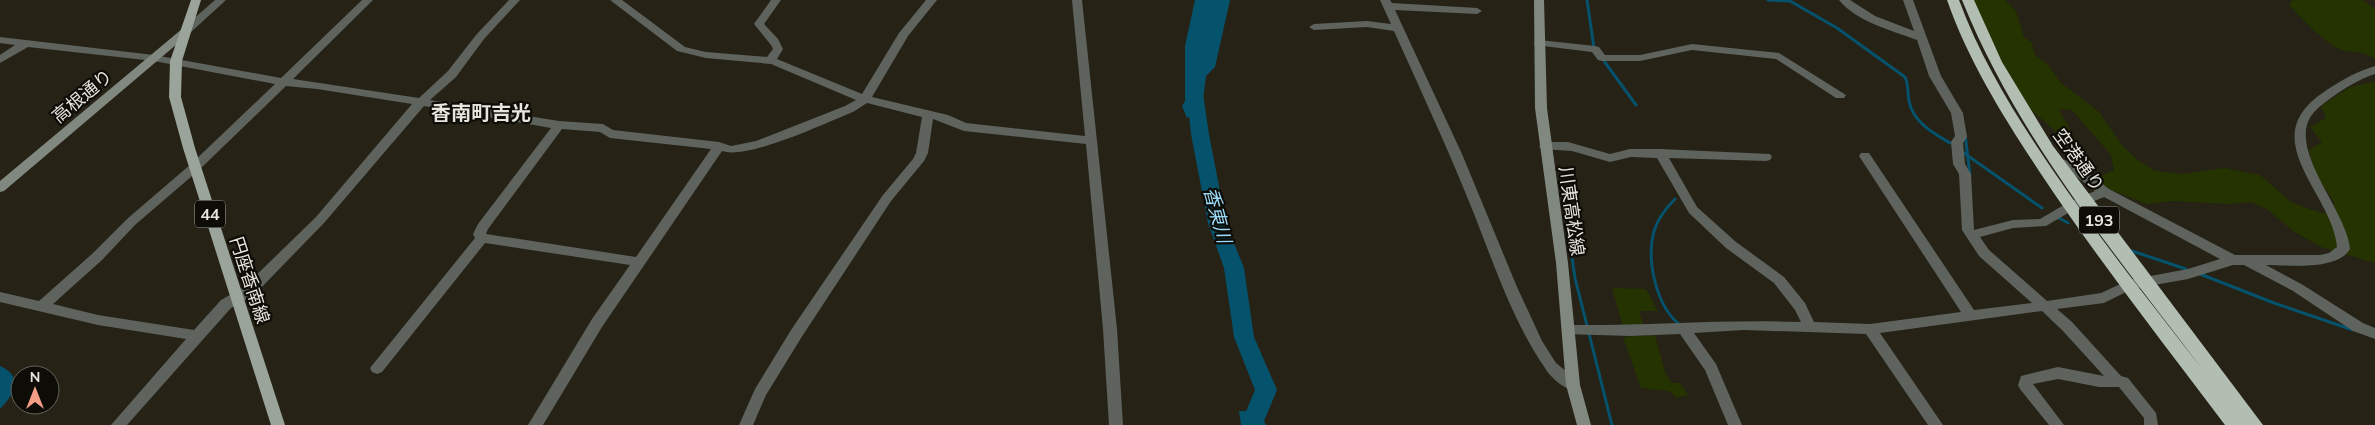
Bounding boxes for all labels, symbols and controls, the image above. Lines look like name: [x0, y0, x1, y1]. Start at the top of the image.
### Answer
street label: 高根通り: [47, 64, 117, 128]
district label: 香南町吉光: [431, 100, 531, 125]
street label: 空港通り: [2049, 124, 2109, 196]
street label: 川東高松線: [1554, 165, 1590, 257]
water label: 香東川: [1199, 184, 1237, 248]
road number: 44: [195, 200, 225, 228]
road number: 193: [2079, 206, 2119, 234]
street label: 円座香南線: [225, 234, 275, 326]
north arrow: [10, 365, 60, 415]
text: N: [30, 368, 40, 386]

